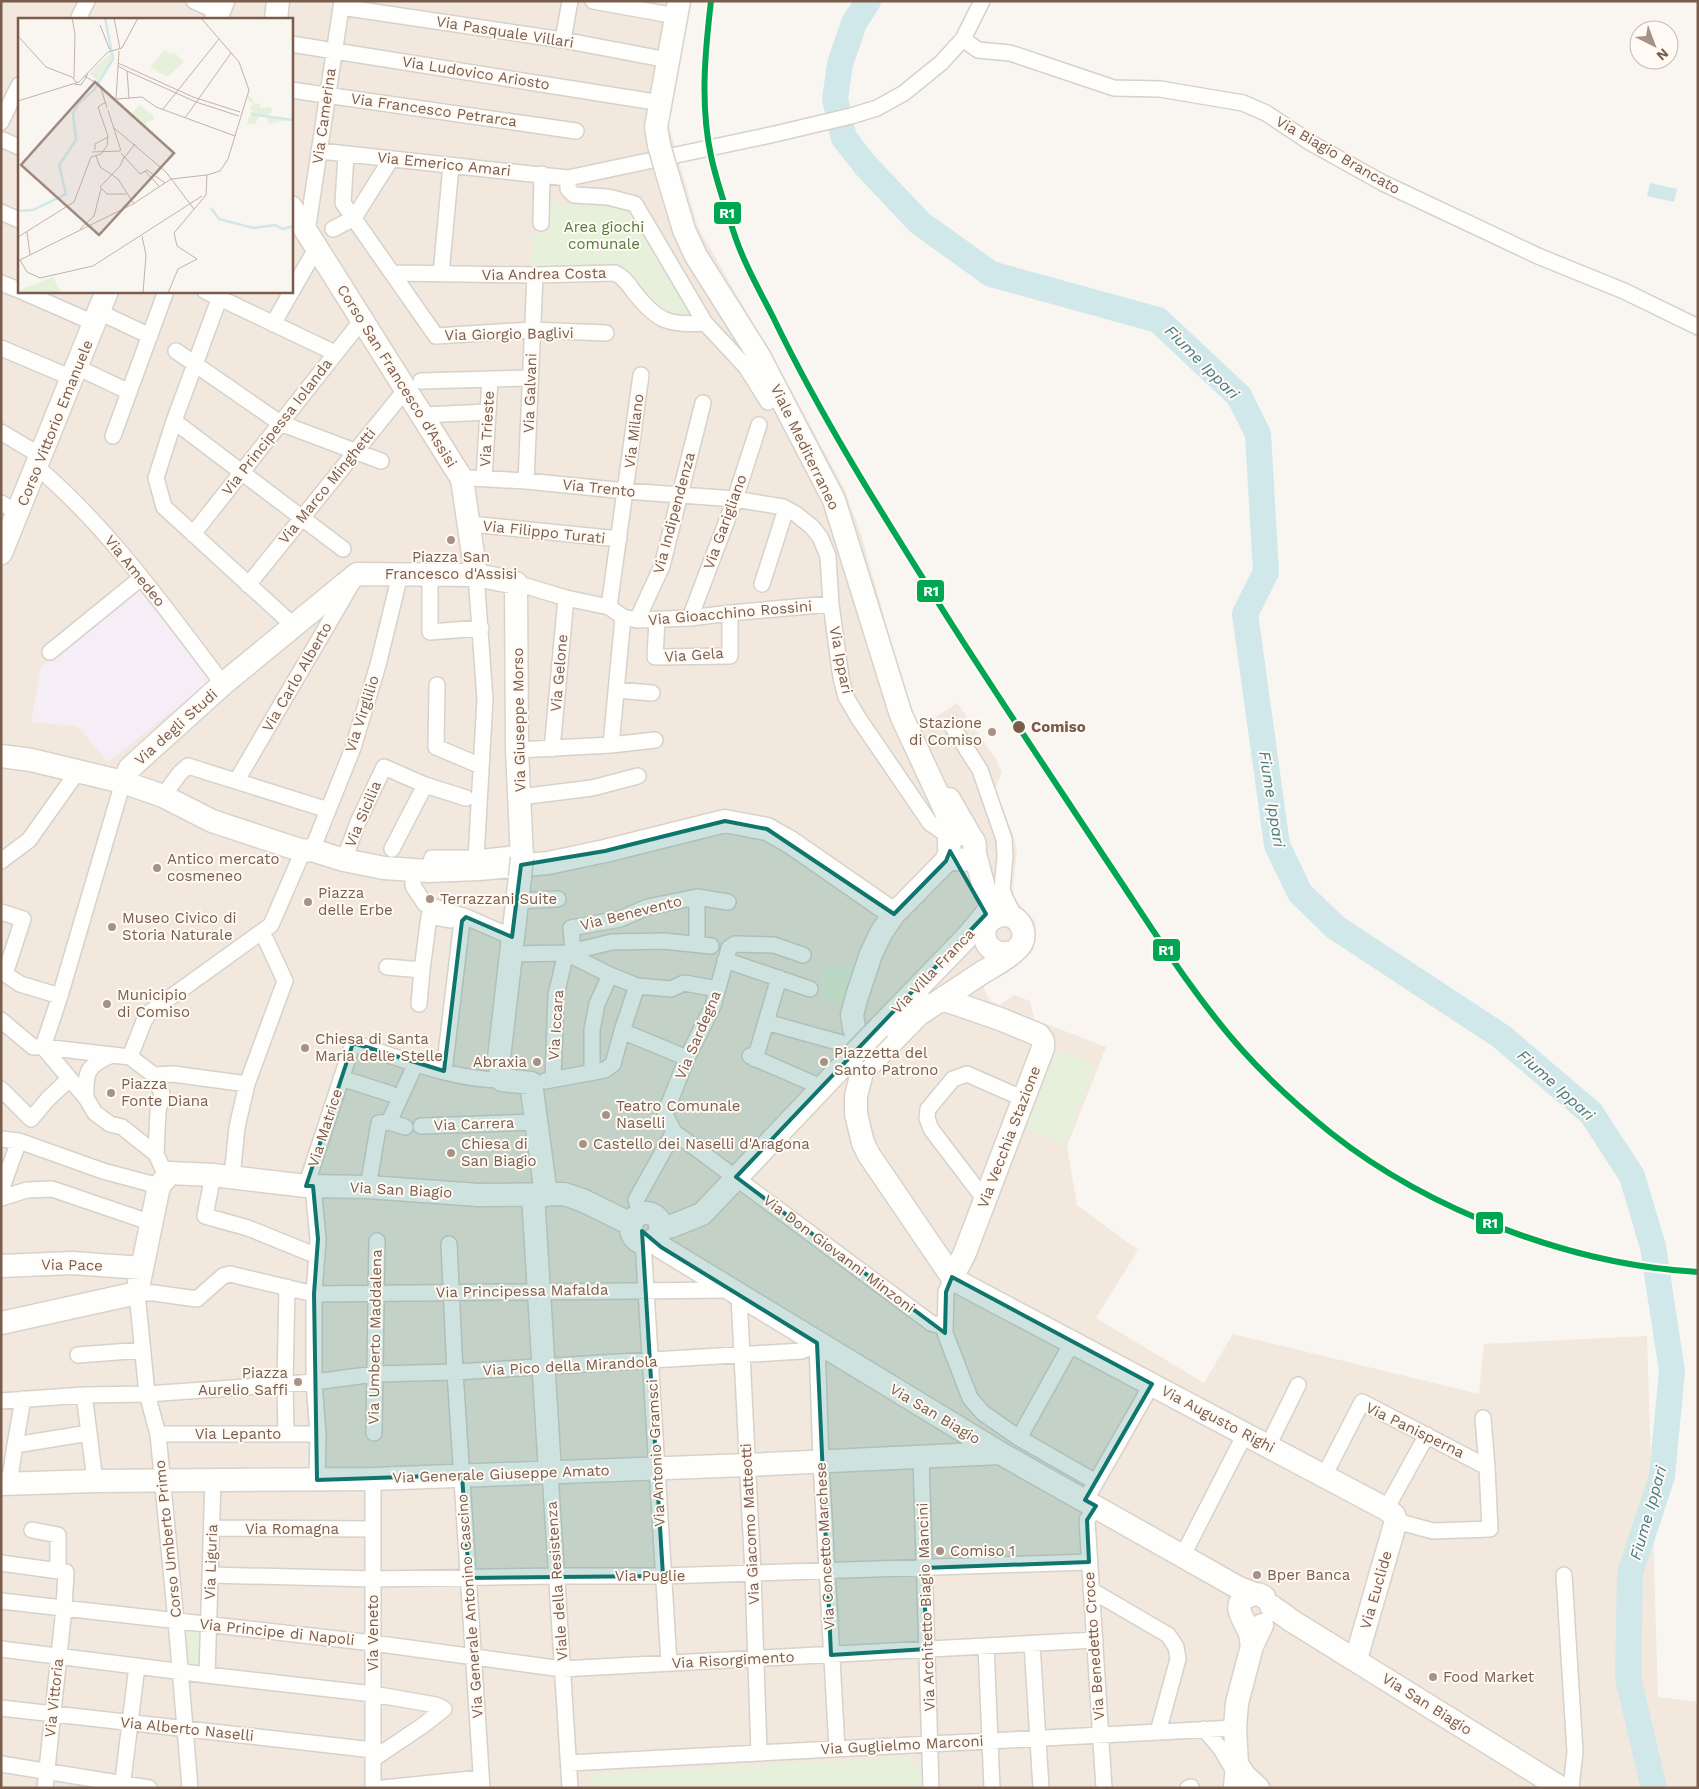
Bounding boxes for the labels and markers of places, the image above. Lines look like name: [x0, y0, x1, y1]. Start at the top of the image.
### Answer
marker: Piazza San Francesco d'Assisi: [445, 534, 457, 546]
place label: Piazza San Francesco d'Assisi: [385, 548, 517, 583]
place label: Stazione di Comiso: [909, 714, 982, 749]
place label: Comiso: [1031, 718, 1086, 736]
marker: Comiso: [1011, 719, 1027, 735]
marker: Stazione di Comiso: [986, 726, 998, 738]
place label: Antico mercato cosmeneo: [167, 850, 280, 885]
marker: Antico mercato cosmeneo: [151, 862, 163, 874]
place label: Piazza delle Erbe: [318, 884, 393, 919]
place label: Terrazzani Suite: [440, 890, 557, 908]
marker: Terrazzani Suite: [424, 893, 436, 905]
marker: Piazza delle Erbe: [302, 896, 314, 908]
place label: Museo Civico di Storia Naturale: [122, 909, 237, 944]
marker: Museo Civico di Storia Naturale: [106, 921, 118, 933]
place label: Municipio di Comiso: [117, 986, 190, 1021]
marker: Municipio di Comiso: [101, 998, 113, 1010]
place label: Chiesa di Santa Maria delle Stelle: [315, 1030, 443, 1065]
marker: Chiesa di Santa Maria delle Stelle: [299, 1042, 311, 1054]
place label: Piazzetta del Santo Patrono: [834, 1044, 938, 1079]
place label: Abraxia: [473, 1053, 528, 1071]
marker: Abraxia: [531, 1056, 543, 1068]
marker: Piazzetta del Santo Patrono: [818, 1056, 830, 1068]
place label: Piazza Fonte Diana: [121, 1075, 209, 1110]
marker: Piazza Fonte Diana: [105, 1087, 117, 1099]
place label: Teatro Comunale Naselli: [616, 1097, 740, 1132]
marker: Teatro Comunale Naselli: [600, 1109, 612, 1121]
place label: Chiesa di San Biagio: [461, 1135, 537, 1170]
place label: Castello dei Naselli d'Aragona: [593, 1135, 810, 1153]
marker: Castello dei Naselli d'Aragona: [577, 1138, 589, 1150]
marker: Chiesa di San Biagio: [445, 1147, 457, 1159]
place label: Piazza Aurelio Saffi: [198, 1364, 289, 1399]
marker: Piazza Aurelio Saffi: [292, 1376, 304, 1388]
place label: Comiso 1: [950, 1542, 1015, 1560]
marker: Comiso 1: [934, 1545, 946, 1557]
place label: Bper Banca: [1267, 1566, 1351, 1584]
marker: Bper Banca: [1251, 1569, 1263, 1581]
place label: Food Market: [1443, 1668, 1535, 1686]
marker: Food Market: [1427, 1671, 1439, 1683]

